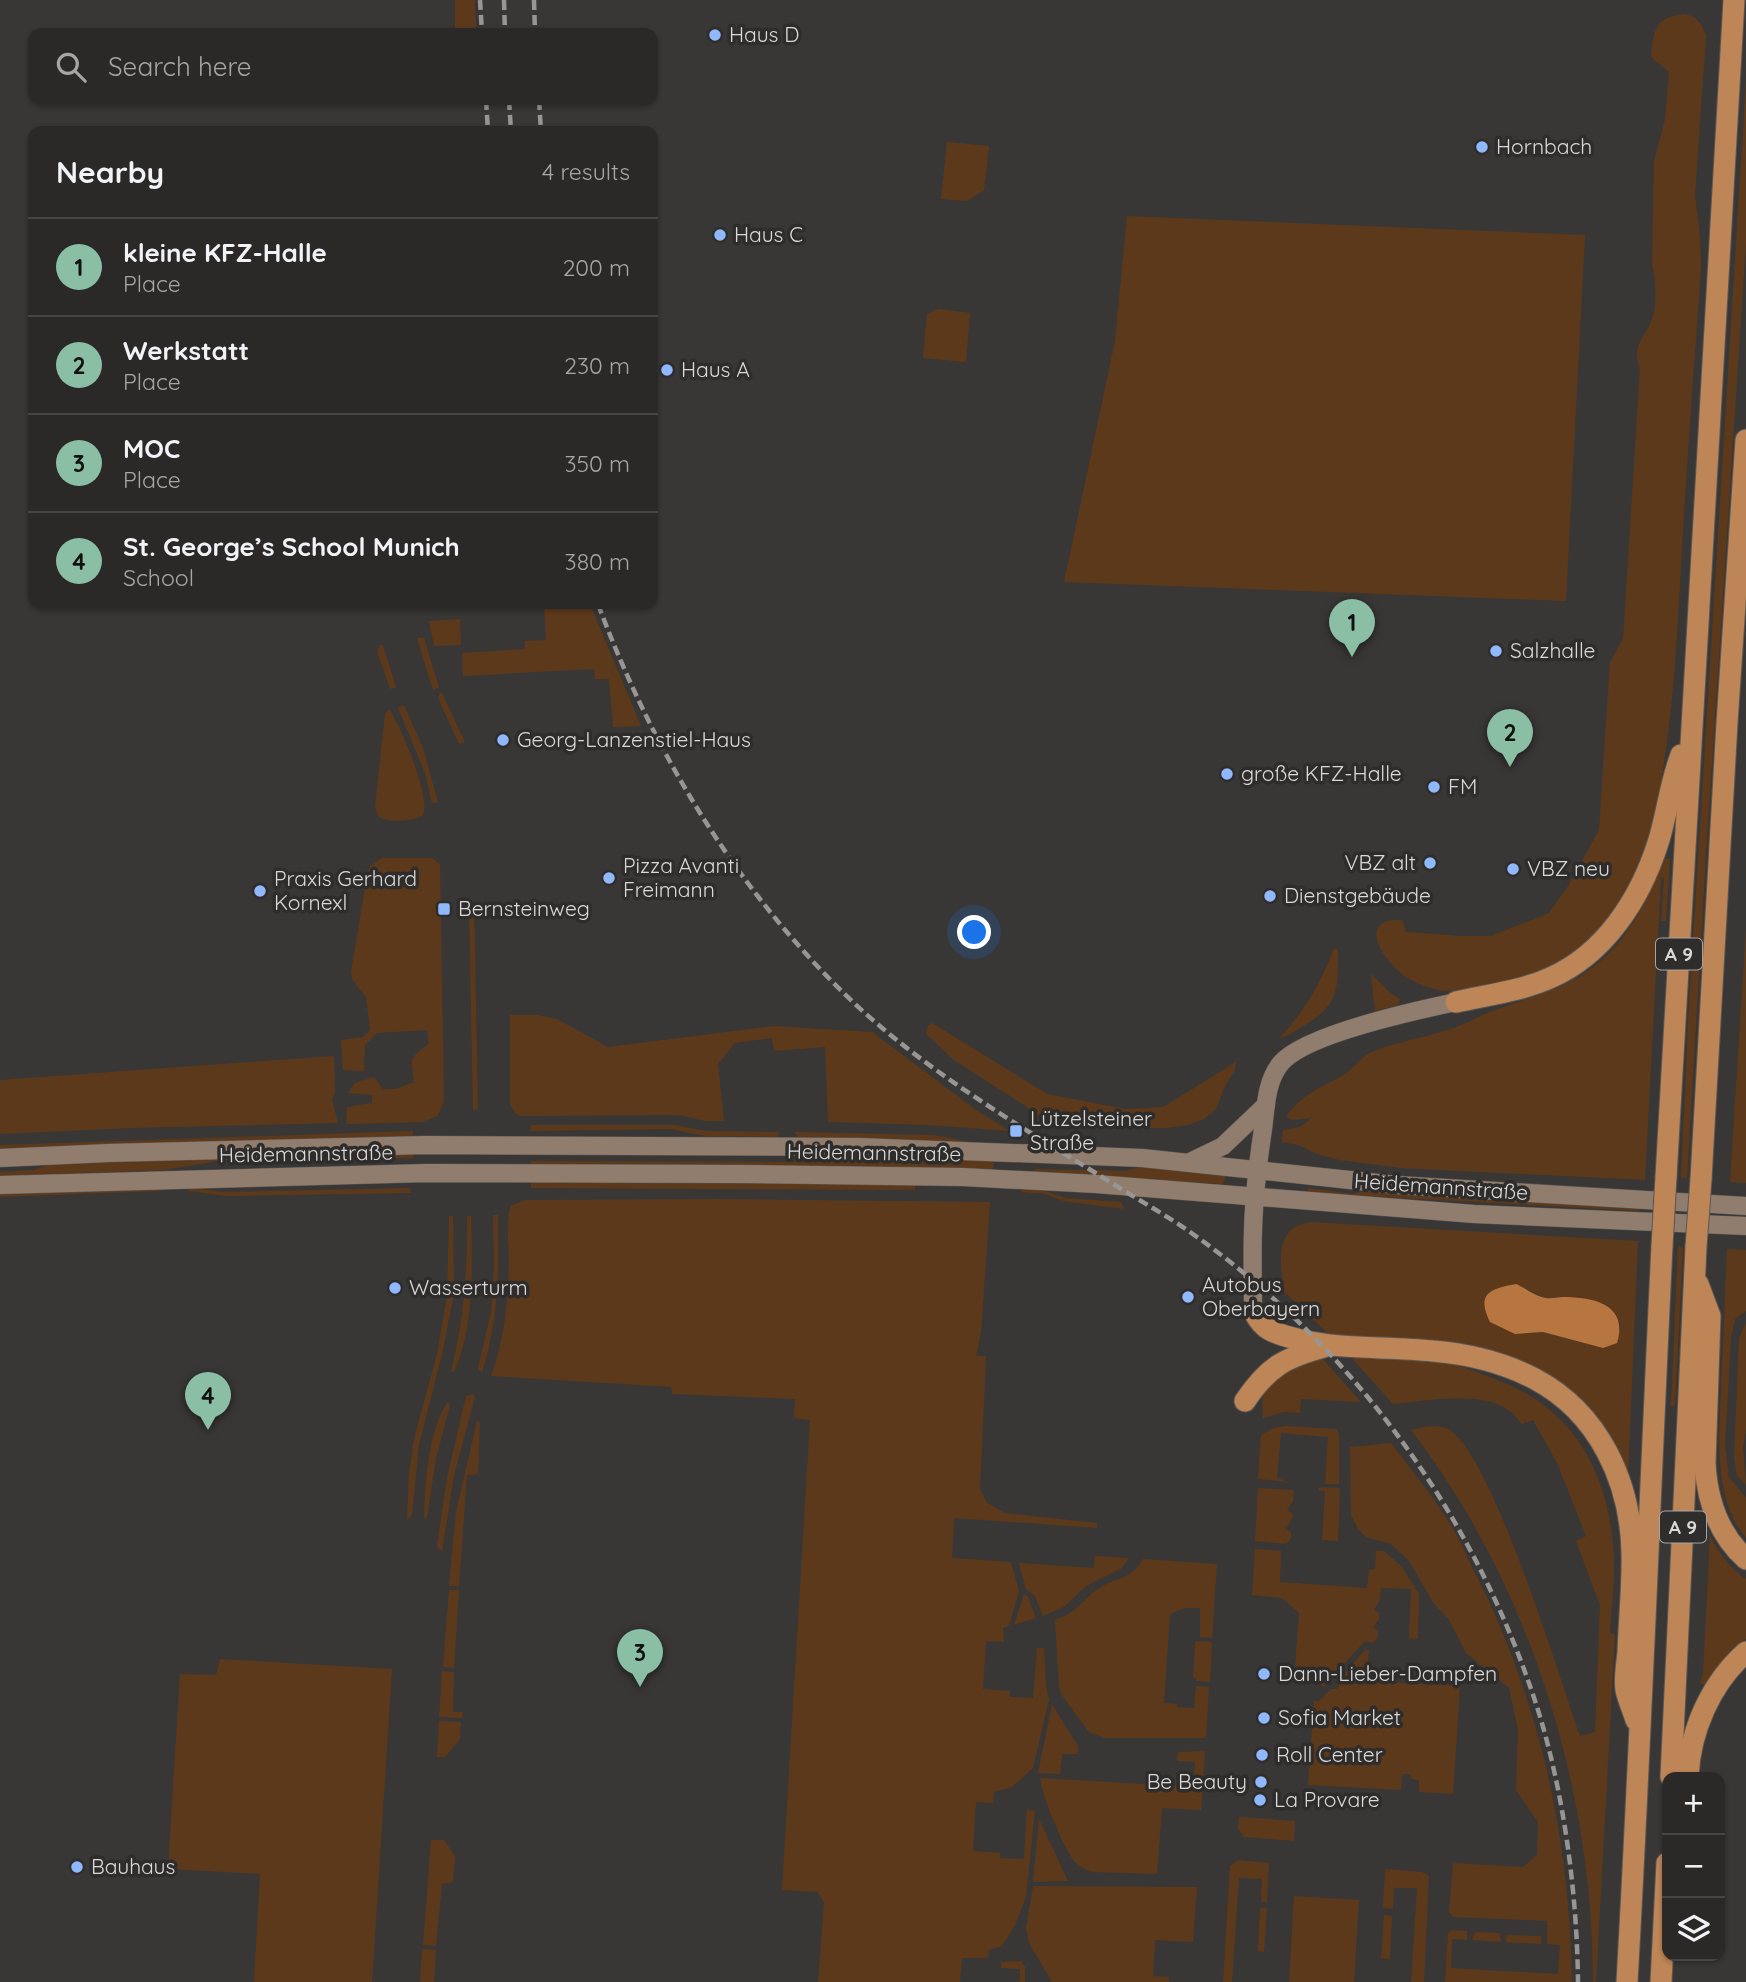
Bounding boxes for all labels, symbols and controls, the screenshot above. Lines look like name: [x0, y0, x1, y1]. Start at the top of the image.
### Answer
place label: Haus D: [729, 21, 799, 47]
marker: Haus D: [707, 27, 723, 43]
search box: [28, 28, 658, 105]
icon: search: [52, 48, 90, 86]
text: Search here: [108, 50, 252, 83]
place label: Hornbach: [1496, 133, 1592, 159]
marker: Hornbach: [1474, 139, 1490, 155]
text: Nearby: [56, 153, 164, 191]
text: 4 results: [542, 157, 630, 186]
place label: Haus C: [734, 221, 803, 247]
marker: Haus C: [712, 227, 728, 243]
text: kleine KFZ-Halle: [123, 236, 327, 269]
text: 1: [75, 253, 83, 282]
text: 200 m: [563, 253, 630, 282]
text: Place: [123, 269, 181, 298]
text: Werkstatt: [123, 334, 249, 367]
text: 2: [72, 351, 86, 380]
text: 230 m: [564, 351, 630, 380]
place label: Haus A: [681, 356, 750, 382]
marker: Haus A: [659, 362, 675, 378]
text: Place: [123, 367, 181, 396]
text: MOC: [123, 432, 180, 465]
text: 3: [73, 449, 85, 478]
text: 350 m: [564, 449, 630, 478]
text: Place: [123, 465, 181, 494]
text: St. George’s School Munich: [123, 530, 460, 563]
text: 4: [72, 547, 86, 576]
text: 380 m: [565, 547, 630, 576]
text: School: [123, 563, 194, 592]
pin: 1: [1329, 599, 1375, 657]
place label: Salzhalle: [1510, 637, 1595, 663]
marker: Salzhalle: [1488, 643, 1504, 659]
pin: 2: [1487, 709, 1533, 767]
place label: Georg-Lanzenstiel-Haus: [517, 726, 751, 752]
marker: Georg-Lanzenstiel-Haus: [495, 732, 511, 748]
place label: große KFZ-Halle: [1241, 760, 1402, 786]
marker: große KFZ-Halle: [1219, 766, 1235, 782]
place label: FM: [1448, 773, 1477, 799]
marker: FM: [1426, 779, 1442, 795]
place label: VBZ alt: [1344, 849, 1416, 875]
place label: Pizza Avanti Freimann: [623, 852, 739, 902]
marker: VBZ alt: [1422, 855, 1438, 871]
place label: VBZ neu: [1527, 855, 1610, 881]
marker: VBZ neu: [1505, 861, 1521, 877]
place label: Praxis Gerhard Kornexl: [274, 865, 417, 915]
marker: Pizza Avanti Freimann: [601, 870, 617, 886]
place label: Dienstgebäude: [1284, 882, 1431, 908]
marker: Praxis Gerhard Kornexl: [252, 883, 268, 899]
marker: Dienstgebäude: [1262, 888, 1278, 904]
place label: Bernsteinweg: [458, 895, 590, 921]
marker: Bernsteinweg: [436, 901, 452, 917]
your location: [957, 915, 991, 949]
road number: A 9: [1656, 938, 1702, 970]
place label: Lützelsteiner Straße: [1030, 1105, 1152, 1155]
marker: Lützelsteiner Straße: [1008, 1123, 1024, 1139]
street label: Heidemannstraße: [787, 1137, 961, 1167]
street label: Heidemannstraße: [219, 1138, 393, 1168]
street label: Heidemannstraße: [1353, 1167, 1529, 1205]
place label: Autobus Oberbayern: [1202, 1271, 1320, 1321]
place label: Wasserturm: [409, 1274, 528, 1300]
marker: Wasserturm: [387, 1280, 403, 1296]
marker: Autobus Oberbayern: [1180, 1289, 1196, 1305]
pin: 4: [185, 1372, 231, 1430]
road number: A 9: [1660, 1512, 1706, 1542]
pin: 3: [617, 1629, 663, 1687]
place label: Dann-Lieber-Dampfen: [1278, 1660, 1497, 1686]
marker: Dann-Lieber-Dampfen: [1256, 1666, 1272, 1682]
place label: Sofia Market: [1278, 1704, 1401, 1730]
marker: Sofia Market: [1256, 1710, 1272, 1726]
place label: Roll Center: [1276, 1741, 1383, 1767]
marker: Roll Center: [1254, 1747, 1270, 1763]
place label: Be Beauty: [1147, 1768, 1247, 1794]
map controls: [1662, 1772, 1725, 1961]
button: +: [1662, 1772, 1725, 1835]
marker: Be Beauty: [1253, 1774, 1269, 1790]
place label: La Provare: [1274, 1786, 1380, 1812]
marker: La Provare: [1252, 1792, 1268, 1808]
button: −: [1662, 1835, 1725, 1898]
place label: Bauhaus: [91, 1853, 175, 1879]
marker: Bauhaus: [69, 1859, 85, 1875]
button: layers: [1662, 1898, 1725, 1961]

